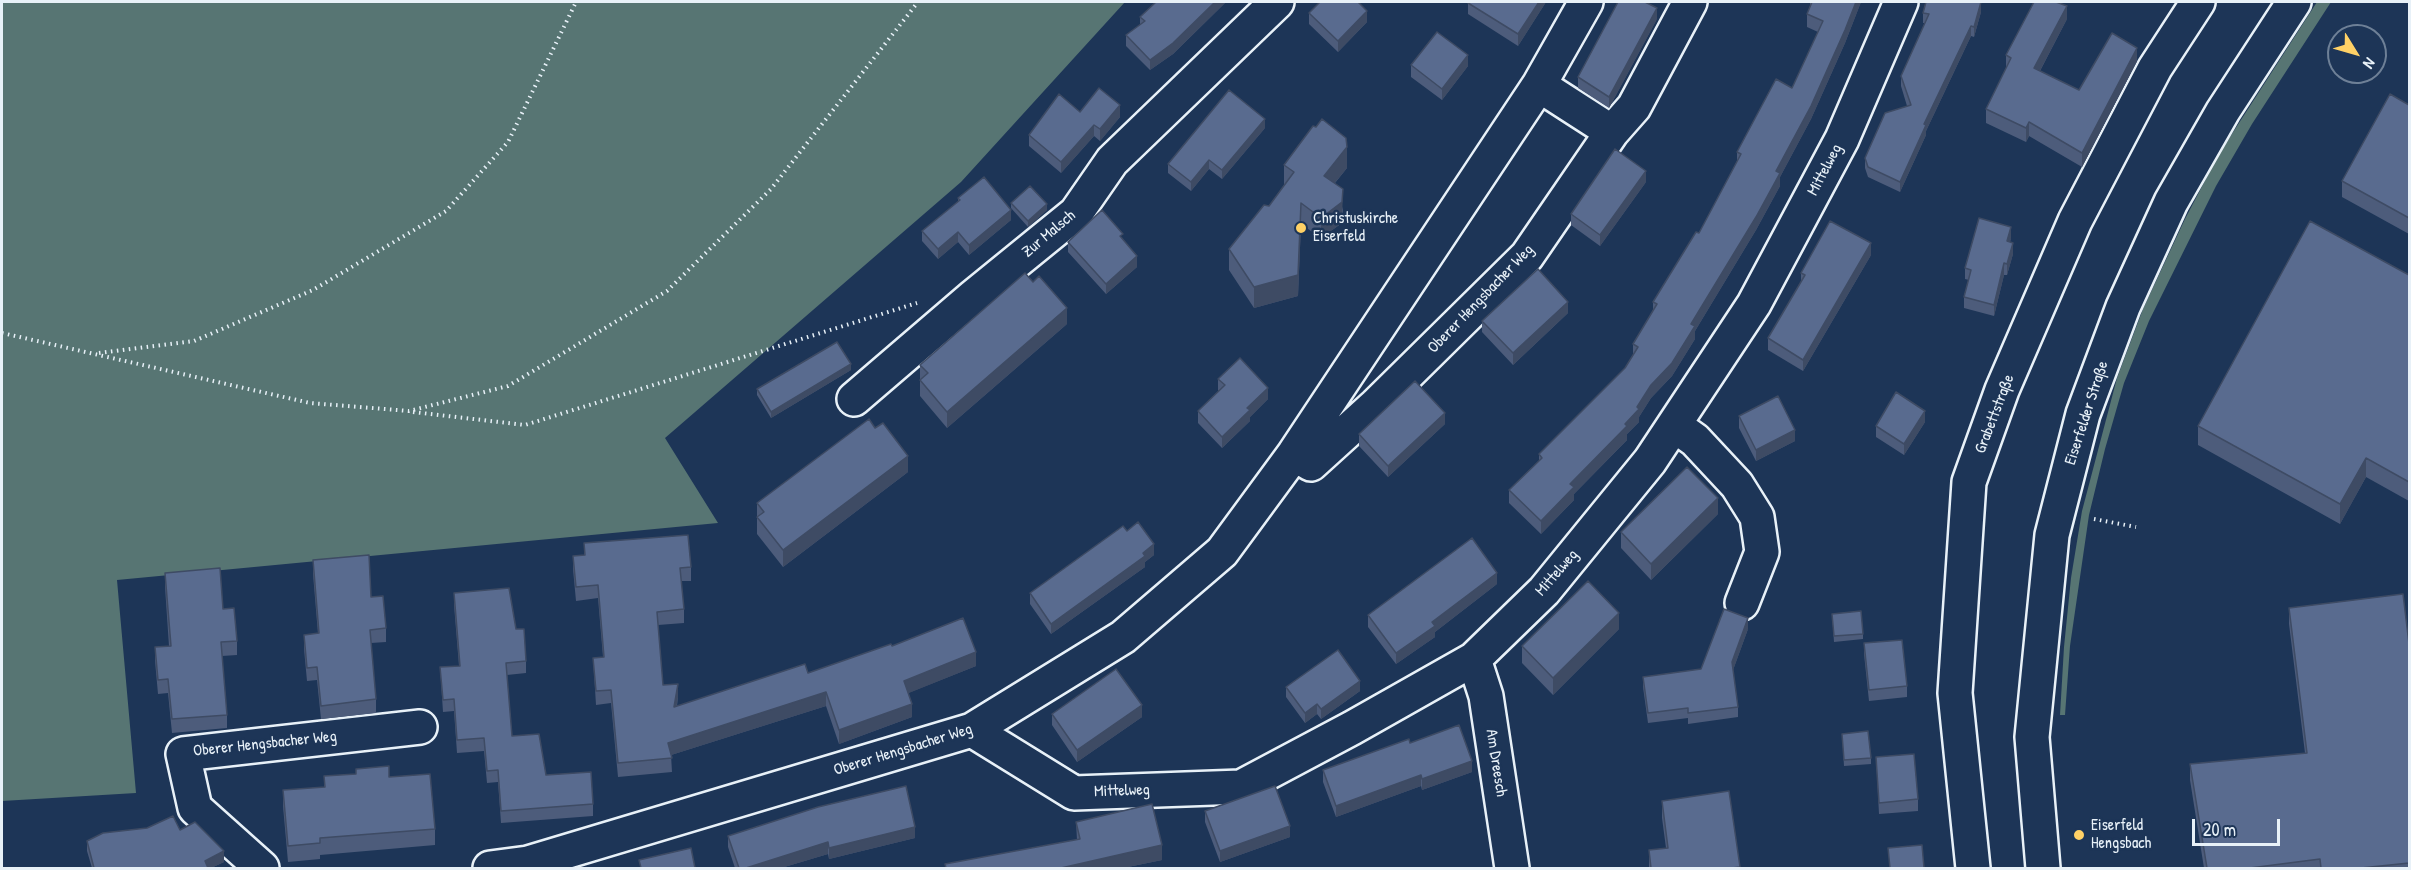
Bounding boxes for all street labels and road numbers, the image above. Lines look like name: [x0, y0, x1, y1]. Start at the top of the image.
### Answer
street label: Mittelweg: [1803, 141, 1847, 199]
street label: Zur Malsch: [1019, 206, 1079, 262]
street label: Oberer Hengsbacher Weg: [1424, 241, 1538, 357]
street label: Eiserfelder Straße: [2061, 359, 2113, 467]
street label: Grabettstraße: [1971, 372, 2019, 456]
street label: Mittelweg: [1532, 546, 1582, 600]
street label: Oberer Hengsbacher Weg: [831, 720, 975, 780]
street label: Oberer Hengsbacher Weg: [192, 727, 338, 761]
street label: Am Dreesch: [1481, 728, 1511, 798]
street label: Mittelweg: [1094, 780, 1150, 802]

